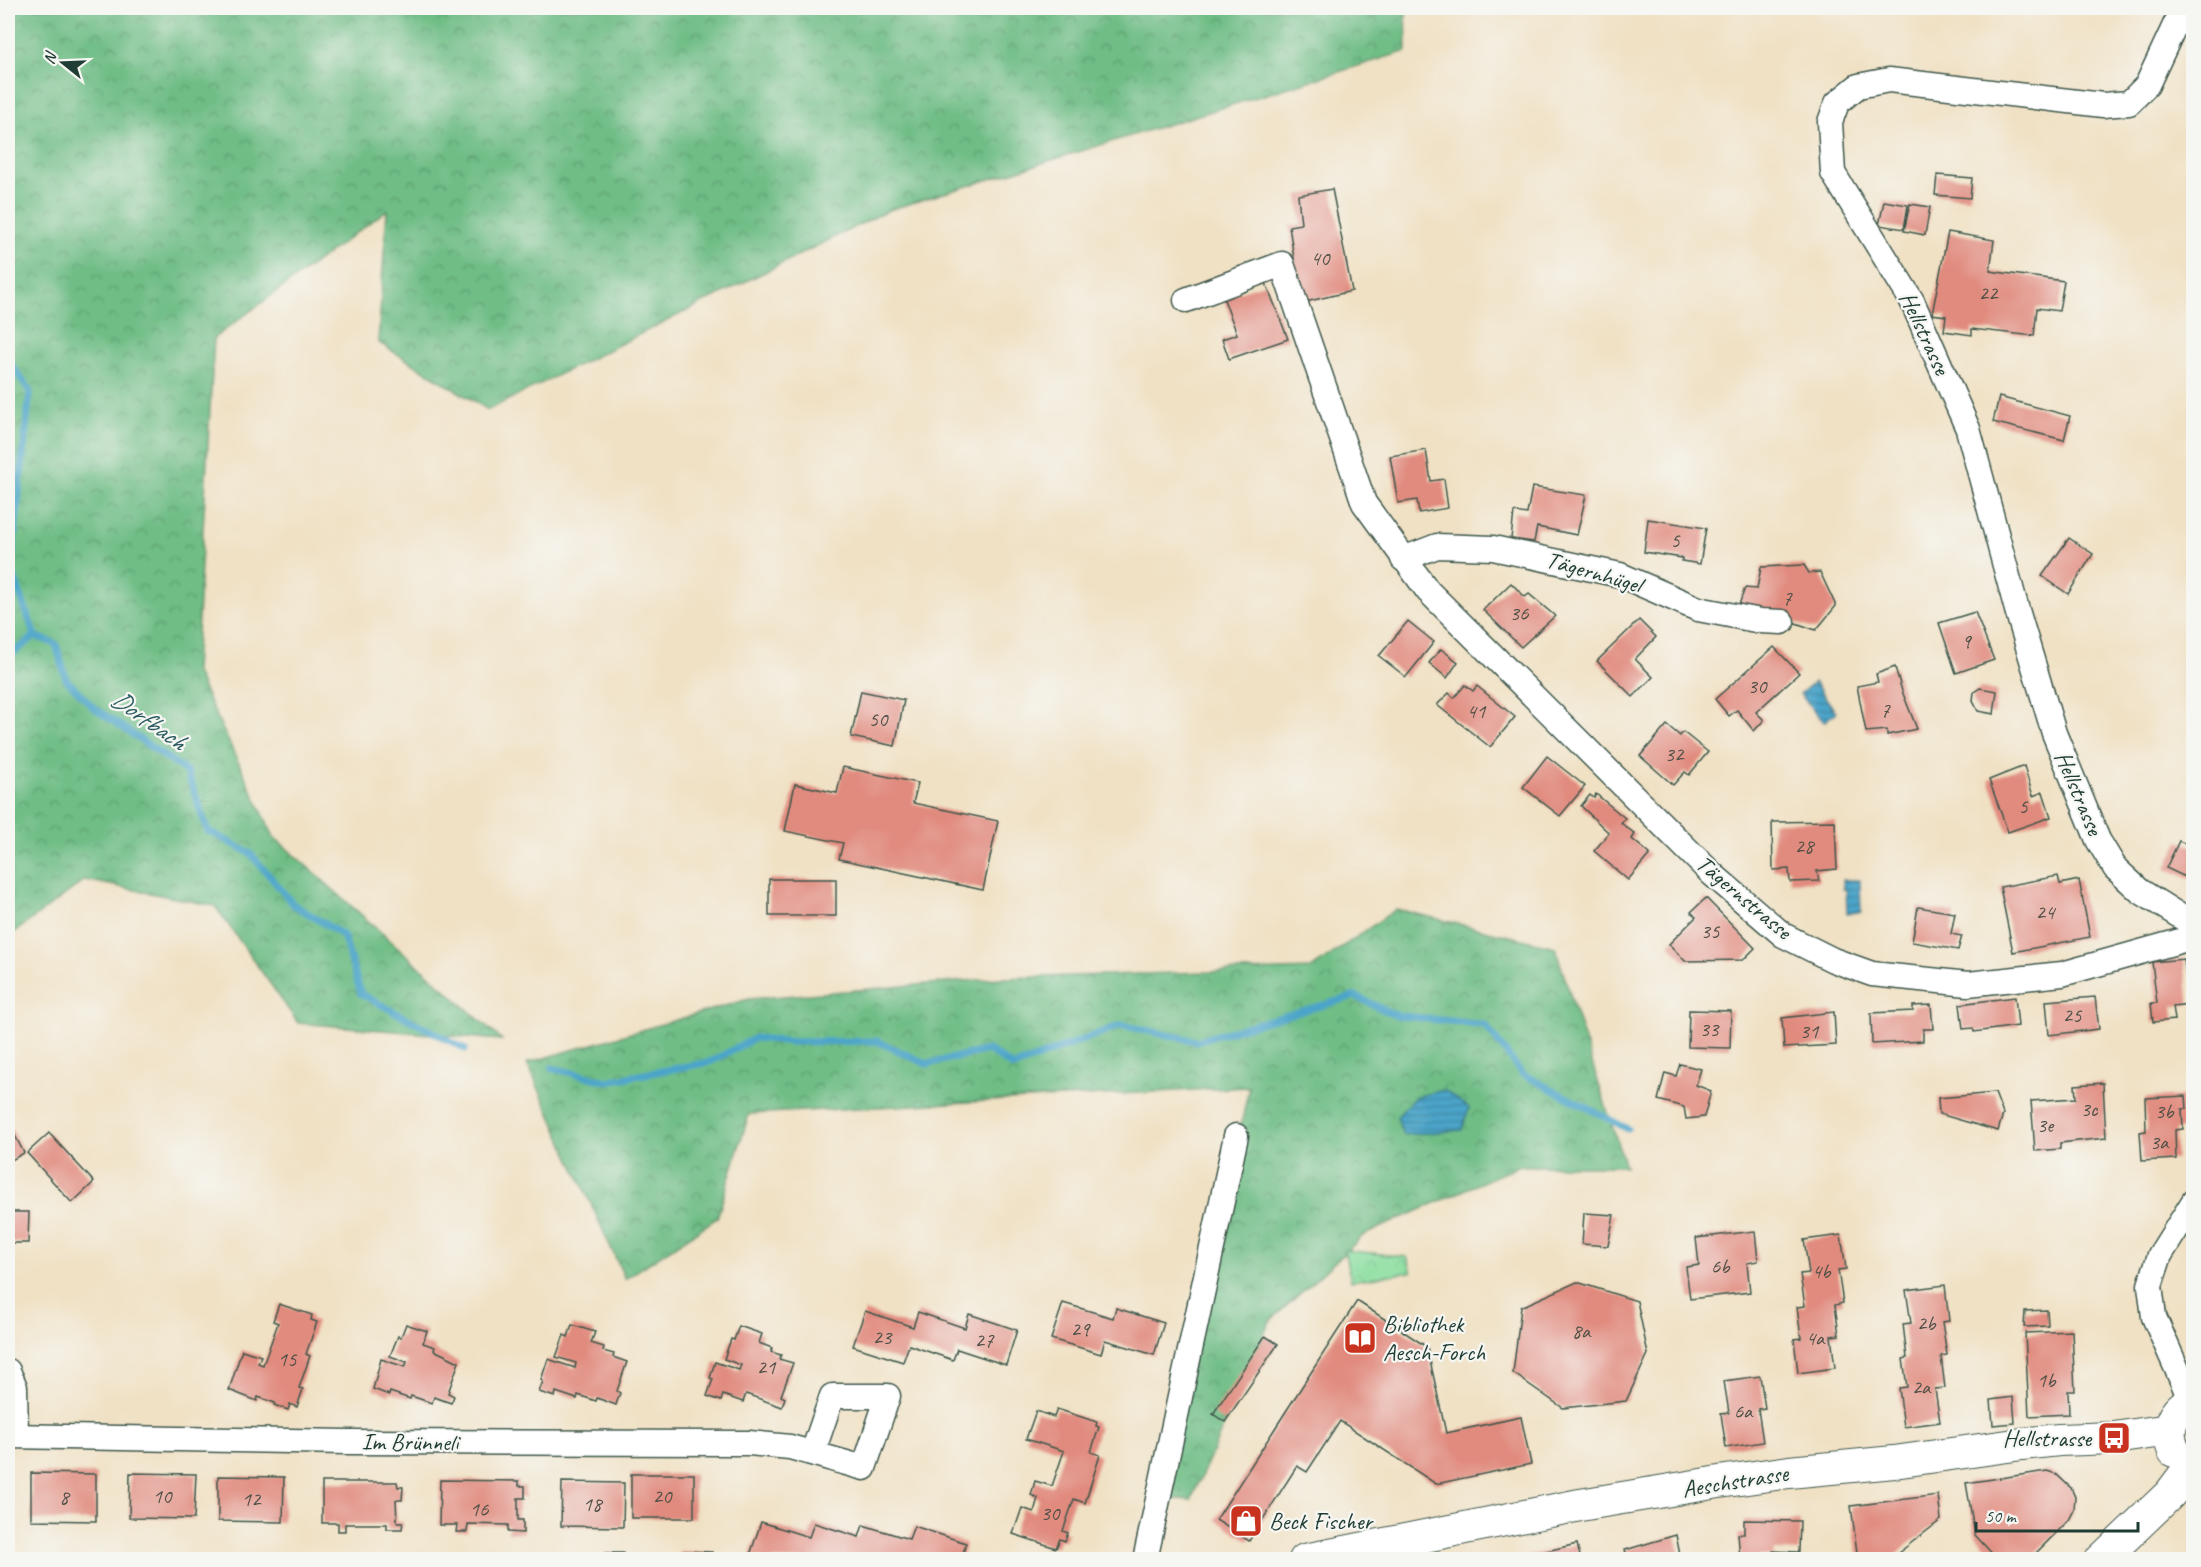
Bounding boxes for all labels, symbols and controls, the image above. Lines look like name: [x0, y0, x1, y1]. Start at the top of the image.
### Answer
north arrow: [33, 33, 93, 93]
text: N: [39, 48, 62, 66]
house number: 40: [1311, 245, 1331, 271]
house number: 22: [1979, 280, 1999, 306]
street label: Hellstrasse: [1893, 287, 1958, 381]
house number: 5: [1670, 527, 1681, 553]
street label: Tägernhügel: [1543, 544, 1649, 601]
house number: 7: [1782, 585, 1793, 611]
house number: 36: [1510, 600, 1529, 626]
house number: 9: [1961, 628, 1972, 654]
house number: 30: [1748, 673, 1768, 699]
water label: Dorfbach: [105, 682, 195, 759]
house number: 7: [1880, 697, 1891, 723]
house number: 41: [1467, 698, 1487, 724]
house number: 50: [869, 706, 889, 732]
house number: 32: [1665, 741, 1685, 767]
street label: Hellstrasse: [2048, 747, 2111, 841]
house number: 5: [2018, 793, 2029, 819]
house number: 28: [1795, 833, 1816, 859]
street label: Tägernstrasse: [1690, 848, 1800, 947]
house number: 24: [2036, 899, 2057, 925]
house number: 35: [1701, 918, 1721, 944]
house number: 25: [2063, 1002, 2083, 1028]
house number: 33: [1700, 1016, 1720, 1042]
house number: 31: [1800, 1018, 1820, 1044]
house number: 3c: [2081, 1096, 2099, 1122]
house number: 3b: [2155, 1098, 2175, 1124]
house number: 3e: [2037, 1112, 2055, 1138]
house number: 3a: [2150, 1129, 2170, 1155]
house number: 6b: [1711, 1253, 1731, 1279]
house number: 4b: [1812, 1258, 1832, 1284]
place label: Bibliothek Aesch-Forch: [1383, 1309, 1486, 1367]
house number: 2b: [1917, 1310, 1937, 1336]
house number: 29: [1071, 1316, 1091, 1342]
house number: 8a: [1572, 1318, 1592, 1344]
library icon: Bibliothek Aesch-Forch: [1342, 1320, 1378, 1356]
house number: 23: [873, 1324, 893, 1350]
house number: 4a: [1806, 1325, 1826, 1351]
house number: 27: [975, 1327, 995, 1353]
house number: 15: [278, 1346, 298, 1372]
house number: 21: [757, 1354, 777, 1380]
house number: 1b: [2037, 1367, 2057, 1393]
house number: 2a: [1912, 1374, 1932, 1400]
house number: 6a: [1734, 1398, 1754, 1424]
bus stop icon: Hellstrasse: [2096, 1420, 2132, 1456]
place label: Hellstrasse: [2003, 1423, 2093, 1453]
street label: Im Brünneli: [362, 1427, 461, 1457]
street label: Aeschstrasse: [1680, 1457, 1792, 1504]
house number: 10: [153, 1483, 173, 1509]
house number: 20: [653, 1483, 673, 1509]
house number: 8: [59, 1484, 71, 1510]
house number: 12: [242, 1486, 262, 1512]
house number: 18: [583, 1491, 604, 1517]
scale bar: [1976, 1495, 2138, 1533]
house number: 16: [470, 1496, 489, 1522]
house number: 30: [1041, 1500, 1061, 1526]
shop icon: Beck Fischer: [1228, 1503, 1264, 1539]
text: 50 m: [1985, 1505, 2018, 1527]
place label: Beck Fischer: [1269, 1506, 1374, 1536]

